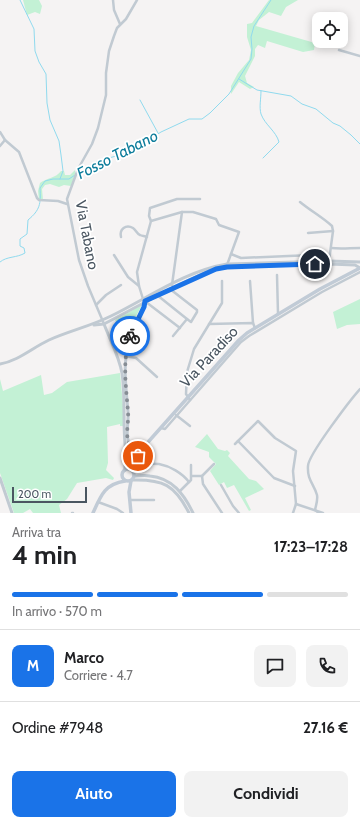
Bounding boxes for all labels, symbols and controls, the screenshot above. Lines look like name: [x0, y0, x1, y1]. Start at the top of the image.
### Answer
map controls: [312, 12, 348, 48]
button: locate: [312, 12, 348, 48]
water label: Fosso Tabano: [73, 126, 161, 183]
street label: Via Tabano: [71, 199, 103, 271]
pin: [298, 247, 332, 281]
icon: home: [304, 253, 326, 275]
courier: [110, 316, 150, 356]
street label: Via Paradiso: [176, 323, 242, 391]
icon: bike: [119, 325, 141, 347]
pin: [121, 439, 155, 473]
icon: bag: [127, 445, 149, 467]
scale bar: [12, 485, 87, 504]
text: 200 m: [18, 487, 51, 501]
text: Arriva tra: [12, 524, 61, 540]
text: 17:23–17:28: [274, 538, 348, 556]
text: 4 min: [12, 539, 77, 571]
text: In arrivo · 570 m: [12, 603, 102, 619]
button: chat: [254, 645, 296, 687]
button: phone: [306, 645, 348, 687]
text: Marco: [64, 649, 104, 667]
text: M: [27, 657, 39, 675]
text: Corriere · 4.7: [64, 667, 133, 683]
text: Ordine #7948: [12, 719, 103, 737]
text: 27.16 €: [303, 719, 348, 737]
button: Aiuto: [12, 771, 176, 817]
button: Condividi: [184, 771, 348, 817]

